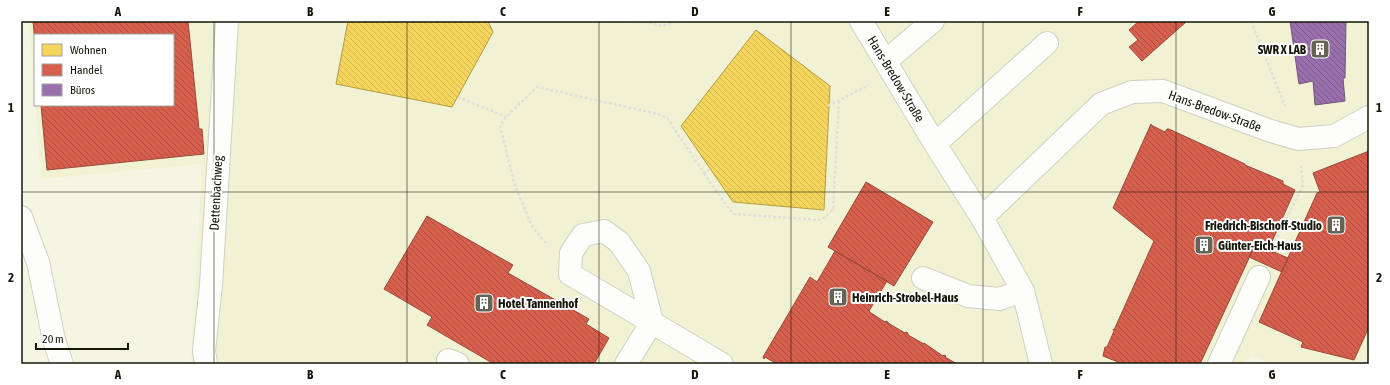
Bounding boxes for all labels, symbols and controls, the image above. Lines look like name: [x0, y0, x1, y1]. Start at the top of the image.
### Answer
text: A: [114, 4, 122, 19]
text: B: [307, 4, 314, 19]
text: C: [500, 4, 506, 19]
text: D: [691, 4, 699, 19]
text: E: [884, 4, 890, 19]
text: F: [1077, 4, 1083, 19]
text: G: [1269, 4, 1276, 19]
street label: Hans-Bredow-Straße: [864, 33, 928, 125]
legend: [34, 34, 174, 106]
building icon: SWR X LAB: [1309, 38, 1331, 60]
place label: SWR X LAB: [1258, 42, 1307, 57]
text: Wohnen: [70, 43, 107, 57]
text: Handel: [70, 63, 104, 77]
text: Büros: [70, 83, 95, 97]
street label: Hans-Bredow-Straße: [1167, 87, 1263, 135]
text: 1: [8, 100, 14, 115]
text: 1: [1376, 100, 1382, 115]
street label: Dettenbachweg: [207, 155, 225, 231]
building icon: Friedrich-Bischoff-Studio: [1325, 214, 1347, 236]
place label: Friedrich-Bischoff-Studio: [1205, 218, 1322, 233]
building icon: Günter-Eich-Haus: [1193, 234, 1215, 256]
place label: Günter-Eich-Haus: [1218, 238, 1302, 253]
text: 2: [8, 270, 14, 285]
text: 2: [1376, 270, 1382, 285]
building icon: Heinrich-Strobel-Haus: [827, 286, 849, 308]
place label: Heinrich-Strobel-Haus: [852, 290, 959, 305]
building icon: Hotel Tannenhof: [473, 292, 495, 314]
place label: Hotel Tannenhof: [498, 296, 578, 311]
scale bar: [36, 325, 128, 351]
text: 20 m: [42, 332, 64, 346]
text: A: [114, 367, 122, 382]
text: B: [307, 367, 314, 382]
text: C: [500, 367, 506, 382]
text: D: [691, 367, 699, 382]
text: E: [884, 367, 890, 382]
text: F: [1077, 367, 1083, 382]
text: G: [1269, 367, 1276, 382]

